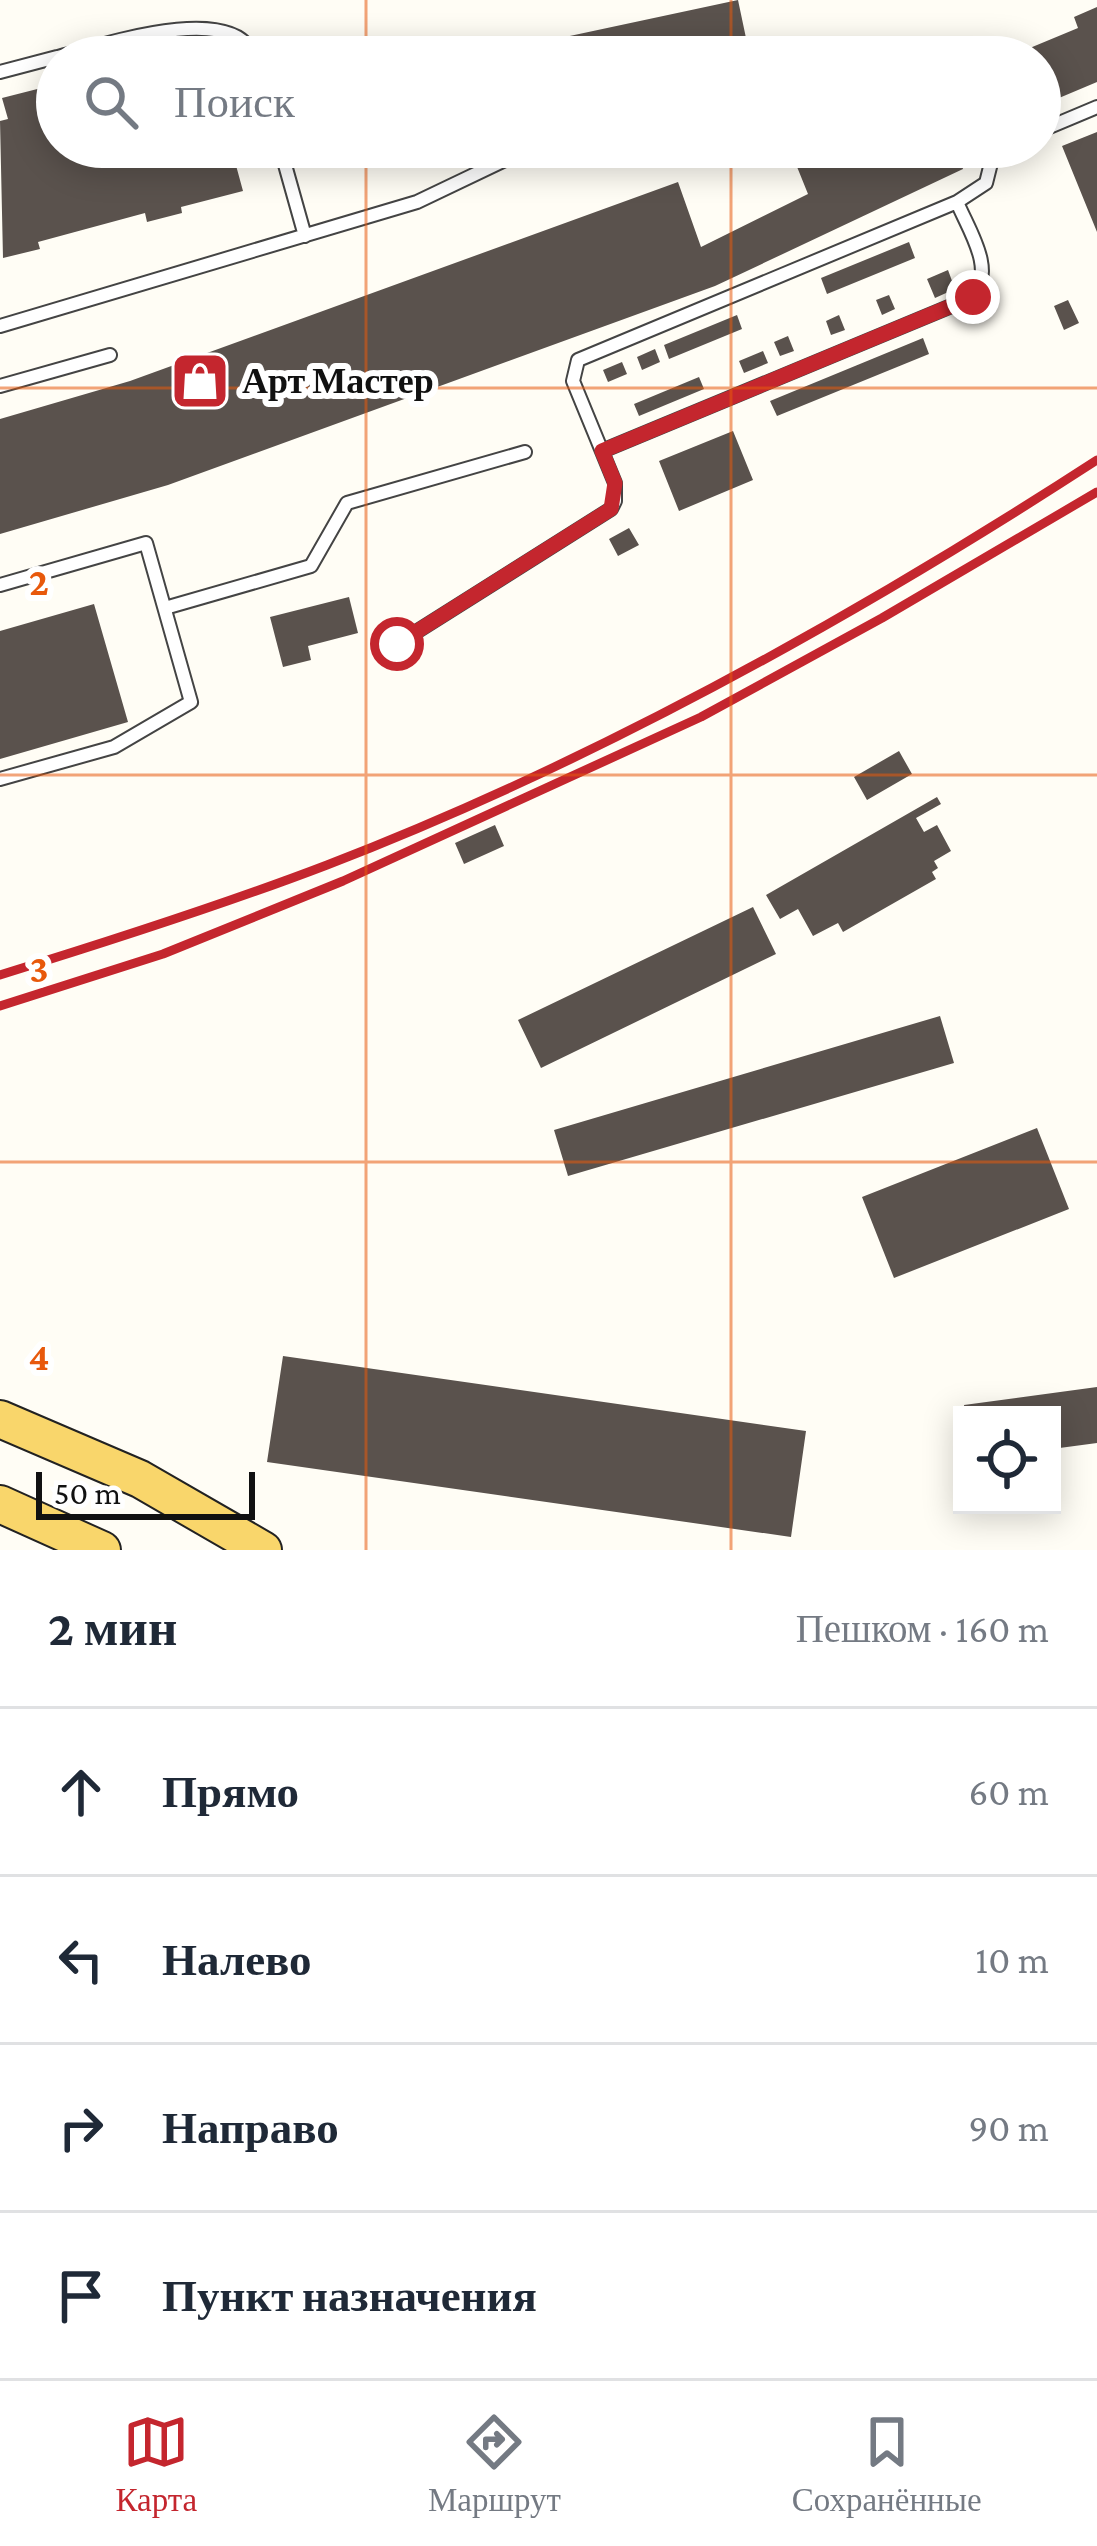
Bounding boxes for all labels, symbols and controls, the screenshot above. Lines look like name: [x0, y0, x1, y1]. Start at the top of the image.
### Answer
search box: [36, 36, 1061, 168]
icon: search: [78, 69, 144, 135]
text: Поиск: [174, 77, 295, 127]
route end: [946, 270, 1000, 324]
shop icon: Арт Мастер: [169, 350, 231, 412]
place label: Арт Мастер: [242, 361, 434, 401]
text: 2: [29, 560, 49, 603]
route start: [370, 617, 424, 671]
text: 3: [29, 947, 49, 990]
text: 4: [28, 1335, 50, 1378]
map controls: [953, 1406, 1061, 1514]
button: locate: [953, 1406, 1061, 1514]
scale bar: [36, 1466, 255, 1519]
text: 50 m: [54, 1474, 121, 1511]
text: 2 мин: [48, 1599, 177, 1656]
text: Пешком · 160 m: [796, 1607, 1049, 1650]
icon: ahead: [48, 1759, 114, 1825]
text: Прямо: [162, 1767, 299, 1817]
text: 60 m: [968, 1770, 1049, 1813]
icon: left: [48, 1927, 114, 1993]
text: Налево: [162, 1935, 312, 1985]
text: 10 m: [975, 1938, 1049, 1981]
icon: right: [48, 2095, 114, 2161]
text: Направо: [162, 2103, 339, 2153]
text: 90 m: [968, 2106, 1049, 2149]
icon: arrive: [48, 2263, 114, 2329]
text: Пункт назначения: [162, 2271, 537, 2321]
tab: Карта: [115, 2409, 197, 2519]
tab: Маршрут: [428, 2409, 561, 2519]
tab: Сохранённые: [792, 2409, 982, 2519]

